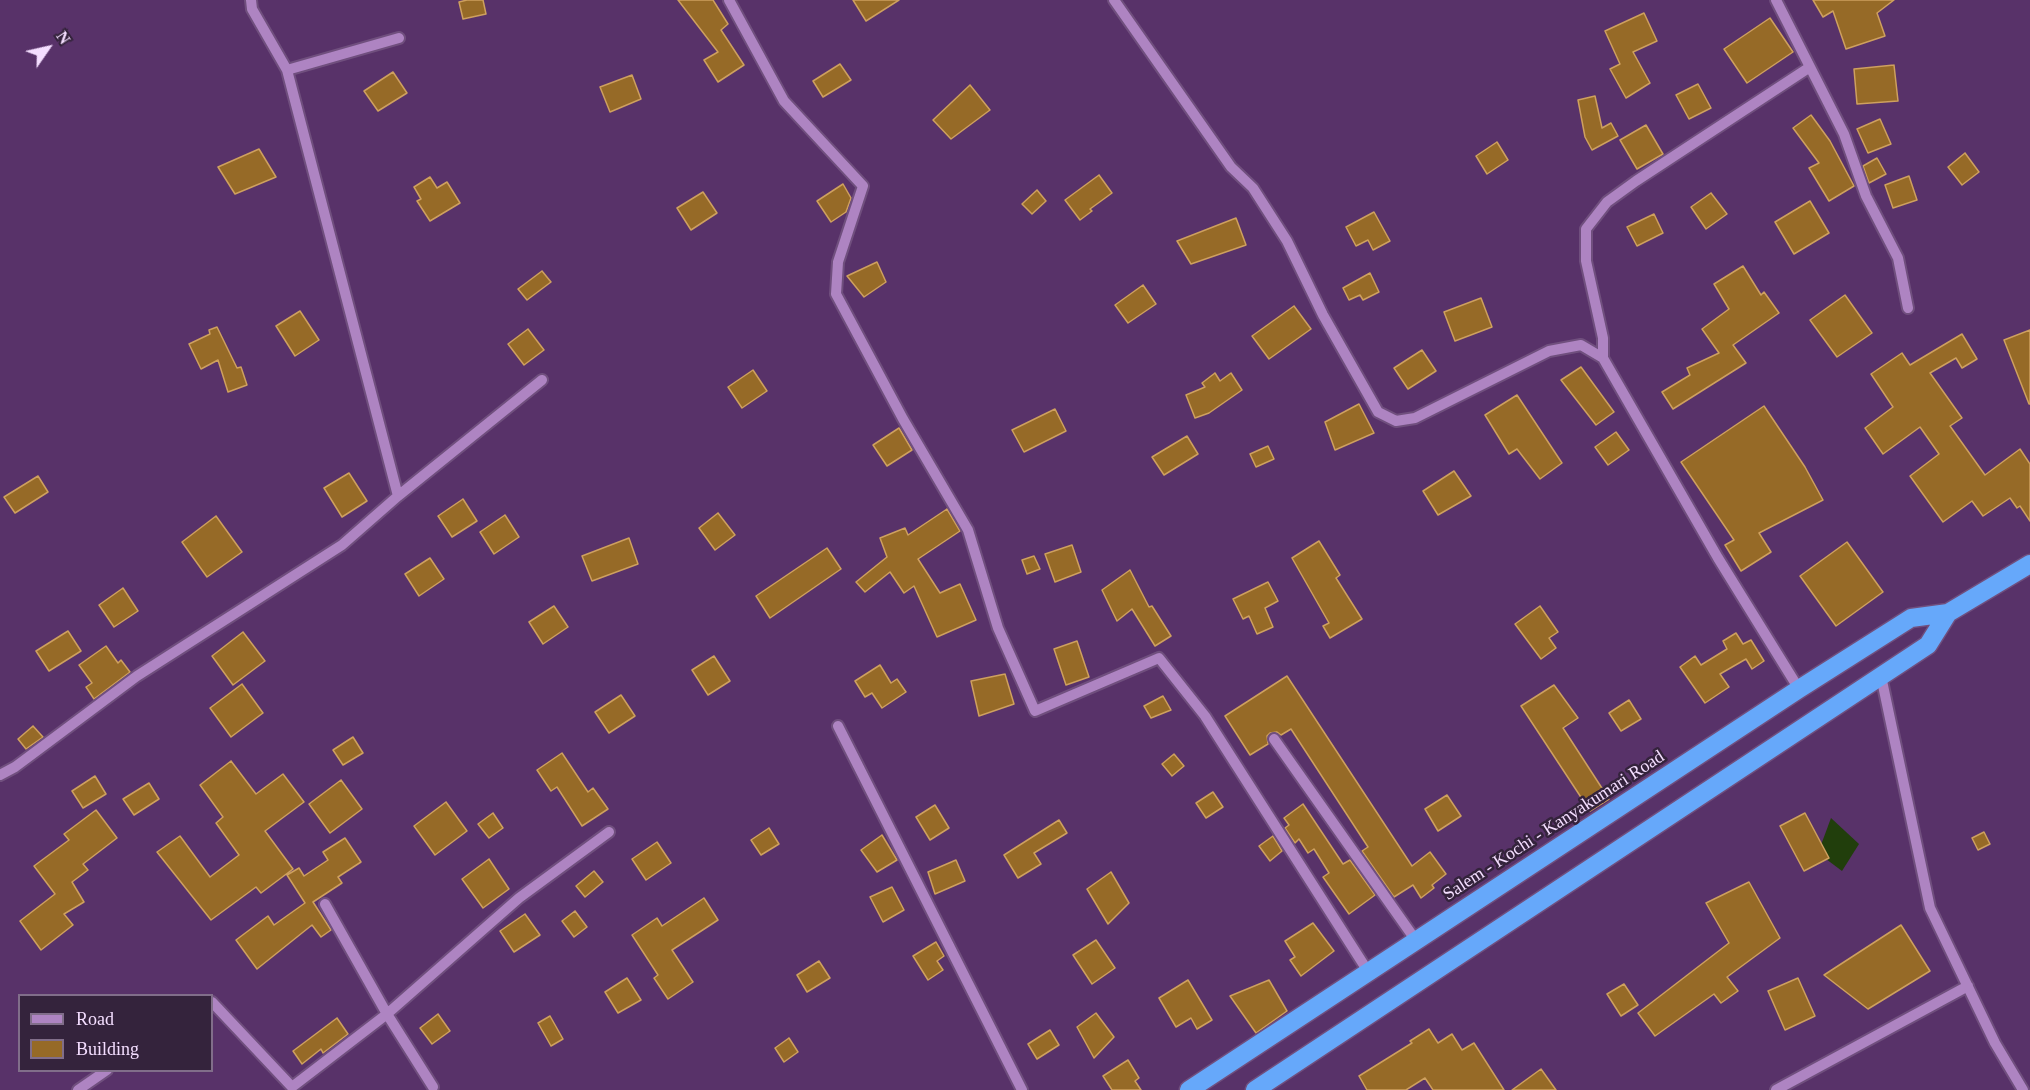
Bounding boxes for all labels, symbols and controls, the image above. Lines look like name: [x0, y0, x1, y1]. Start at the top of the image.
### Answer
north arrow: [18, 18, 78, 78]
text: N: [53, 28, 74, 47]
street label: Salem - Kochi - Kanyakumari Road: [1439, 746, 1669, 906]
legend: [18, 994, 213, 1072]
text: Road: [76, 1009, 114, 1029]
text: Building: [76, 1039, 139, 1059]

